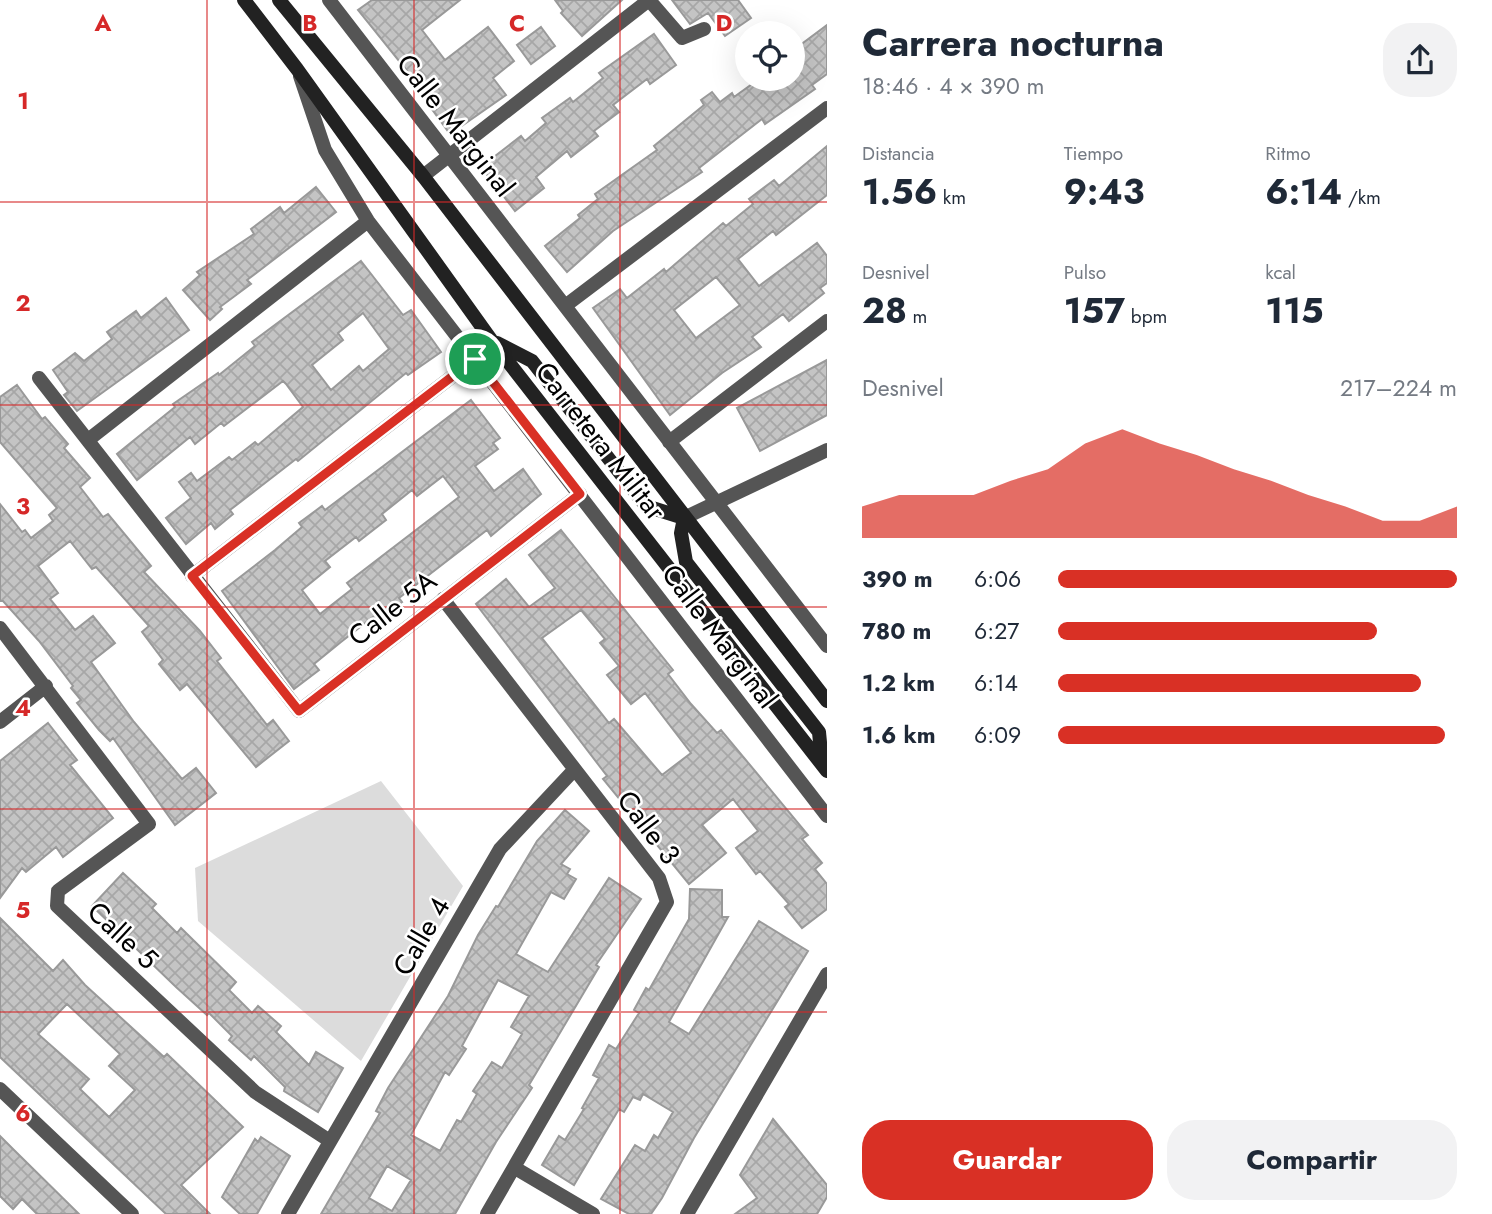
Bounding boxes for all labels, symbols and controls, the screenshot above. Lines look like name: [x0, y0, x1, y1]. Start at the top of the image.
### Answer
text: A: [94, 6, 112, 40]
text: B: [302, 6, 318, 40]
text: C: [509, 6, 525, 40]
text: D: [716, 6, 733, 40]
text: Carrera nocturna: [862, 15, 1164, 70]
map controls: [735, 21, 805, 91]
button: locate: [735, 21, 805, 91]
button: share: [1383, 23, 1457, 97]
street label: Calle Marginal: [387, 45, 525, 206]
text: 18:46 · 4 × 390 m: [862, 69, 1045, 103]
text: 1: [17, 84, 29, 118]
text: Distancia: [862, 140, 934, 167]
text: Tiempo: [1064, 140, 1123, 167]
text: Ritmo: [1265, 140, 1311, 167]
text: 1.56: [862, 167, 937, 217]
text: 9:43: [1064, 167, 1145, 217]
text: 6:14: [1265, 167, 1342, 217]
text: km: [937, 184, 966, 211]
text: /km: [1342, 184, 1381, 211]
text: Desnivel: [862, 259, 930, 286]
text: Pulso: [1064, 259, 1106, 286]
text: kcal: [1265, 259, 1296, 286]
text: 2: [15, 286, 31, 320]
text: 28: [862, 286, 907, 336]
text: 157: [1064, 286, 1125, 336]
text: 115: [1265, 286, 1324, 336]
text: m: [907, 303, 927, 330]
text: bpm: [1125, 303, 1167, 330]
pin: [445, 329, 505, 389]
icon: arrive: [456, 340, 494, 378]
street label: Carretera Militar: [525, 353, 676, 530]
text: Desnivel: [862, 371, 944, 405]
text: 217–224 m: [1340, 371, 1457, 405]
text: 3: [16, 489, 30, 523]
street label: Calle Marginal: [652, 555, 788, 717]
street label: Calle 5A: [339, 560, 446, 656]
text: 390 m: [862, 562, 933, 596]
text: 6:06: [974, 562, 1021, 596]
text: 780 m: [862, 614, 931, 648]
text: 6:27: [974, 614, 1019, 648]
text: 1.2 km: [862, 666, 935, 700]
text: 6:14: [974, 666, 1018, 700]
text: 4: [15, 691, 31, 725]
text: 1.6 km: [862, 718, 936, 752]
text: 6:09: [974, 718, 1021, 752]
street label: Calle 3: [607, 782, 690, 873]
street label: Calle 4: [383, 889, 460, 983]
street label: Calle 5: [78, 892, 167, 979]
text: 5: [16, 893, 30, 927]
text: 6: [15, 1096, 31, 1130]
button: Guardar: [862, 1120, 1153, 1200]
button: Compartir: [1167, 1120, 1457, 1200]

